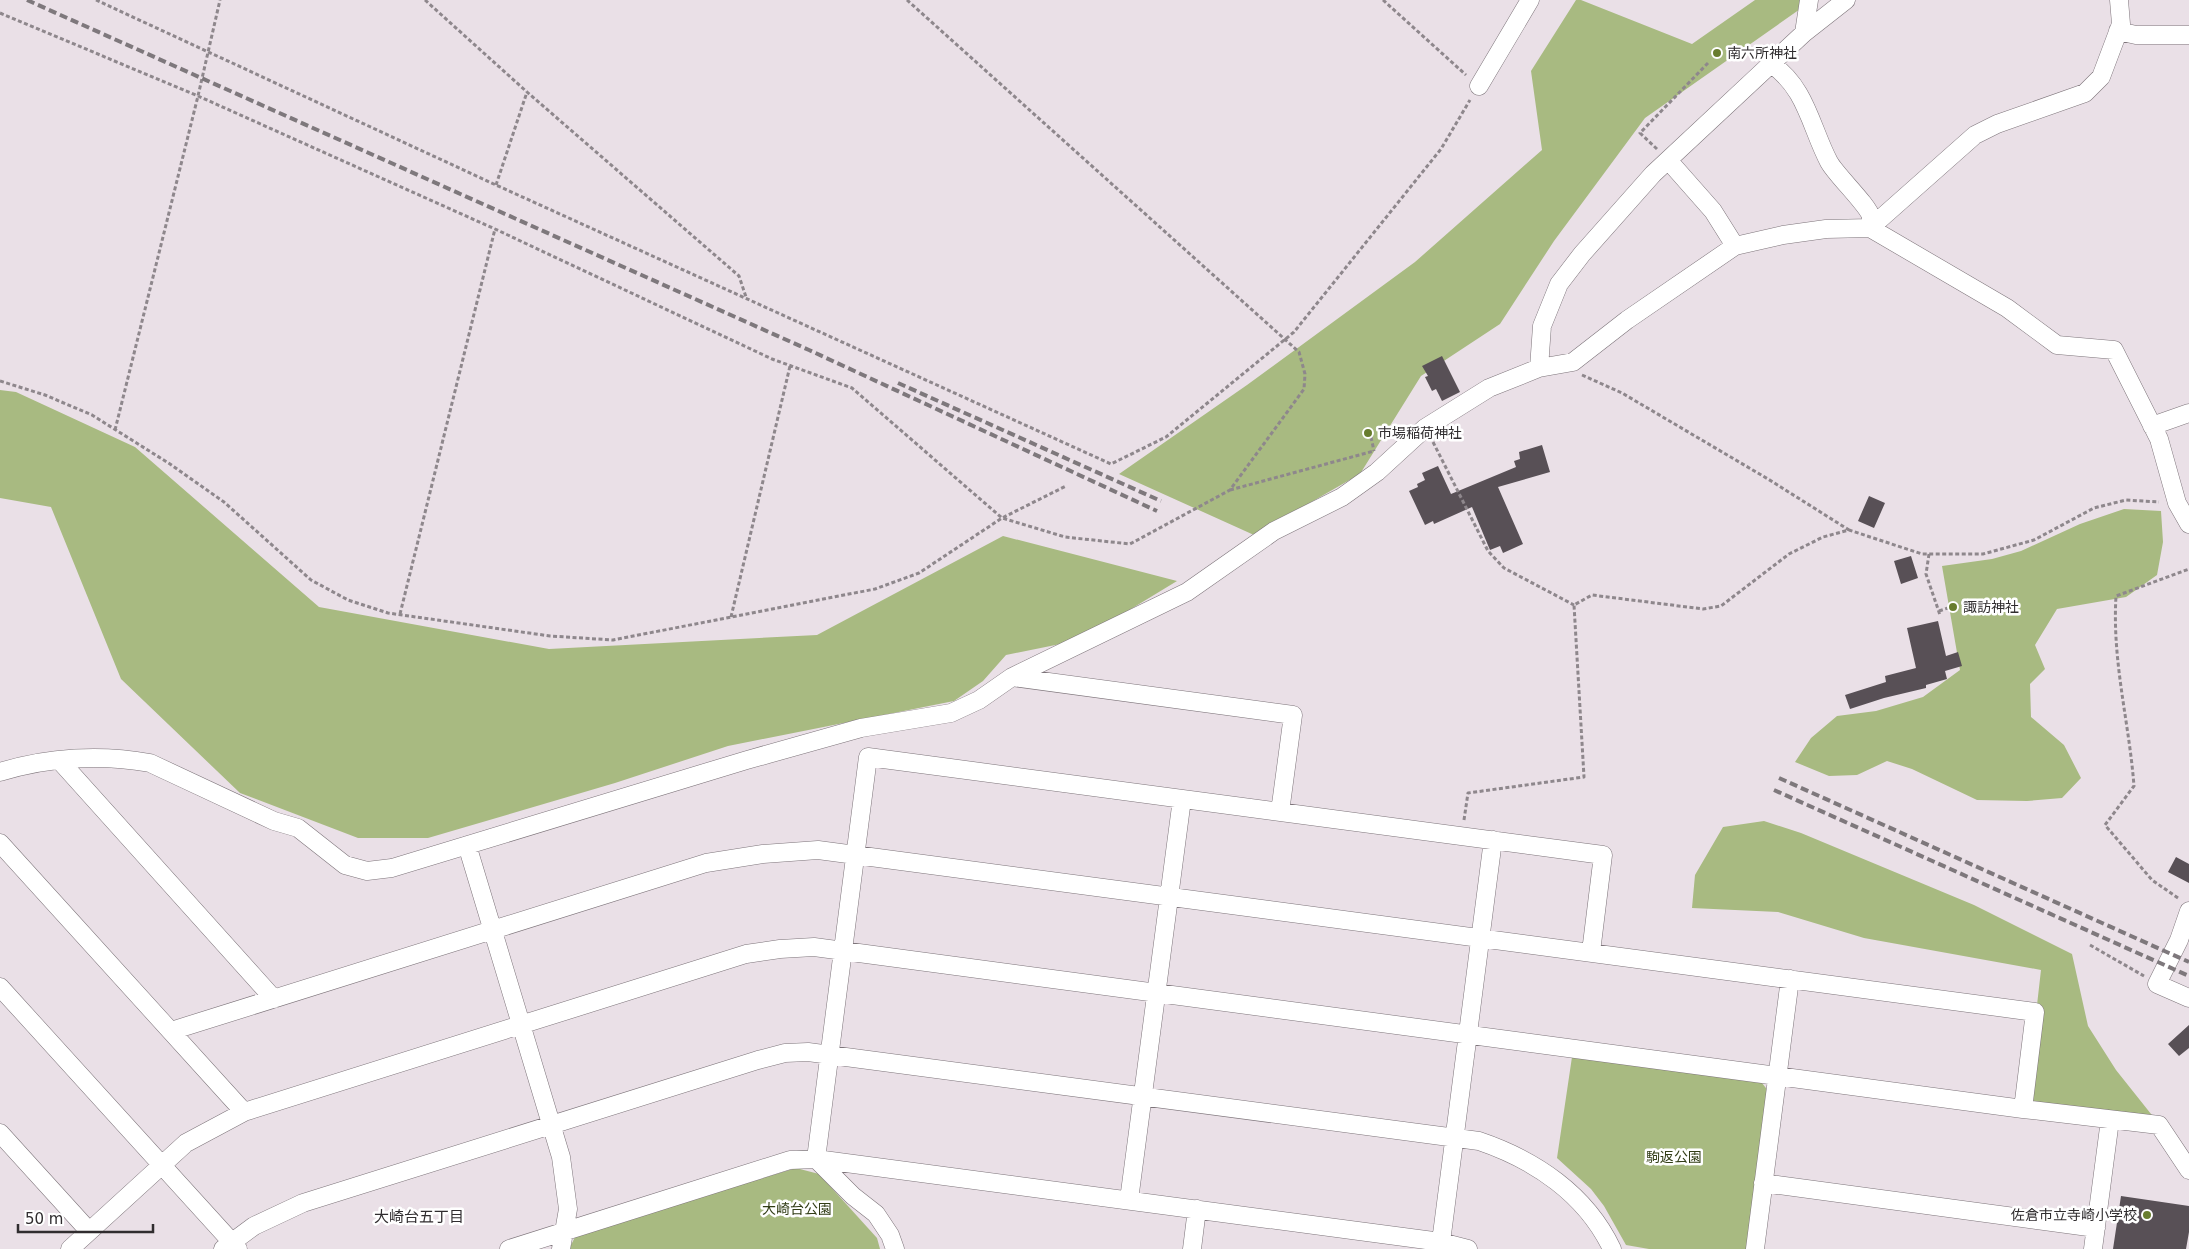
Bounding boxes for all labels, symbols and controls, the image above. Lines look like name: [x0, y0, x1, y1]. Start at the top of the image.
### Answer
place label: 南六所神社: [1727, 45, 1797, 61]
marker: 南六所神社: [1711, 47, 1723, 59]
place label: 市場稲荷神社: [1378, 425, 1462, 441]
marker: 市場稲荷神社: [1362, 427, 1374, 439]
place label: 諏訪神社: [1963, 599, 2019, 615]
marker: 諏訪神社: [1947, 601, 1959, 613]
park label: 駒返公園: [1646, 1149, 1702, 1165]
park label: 大崎台公園: [762, 1201, 832, 1217]
scale bar: [18, 1202, 152, 1234]
place label: 佐倉市立寺崎小学校: [2011, 1207, 2137, 1223]
district label: 大崎台五丁目: [374, 1208, 464, 1226]
marker: 佐倉市立寺崎小学校: [2141, 1209, 2153, 1221]
text: 50 m: [25, 1210, 63, 1228]

